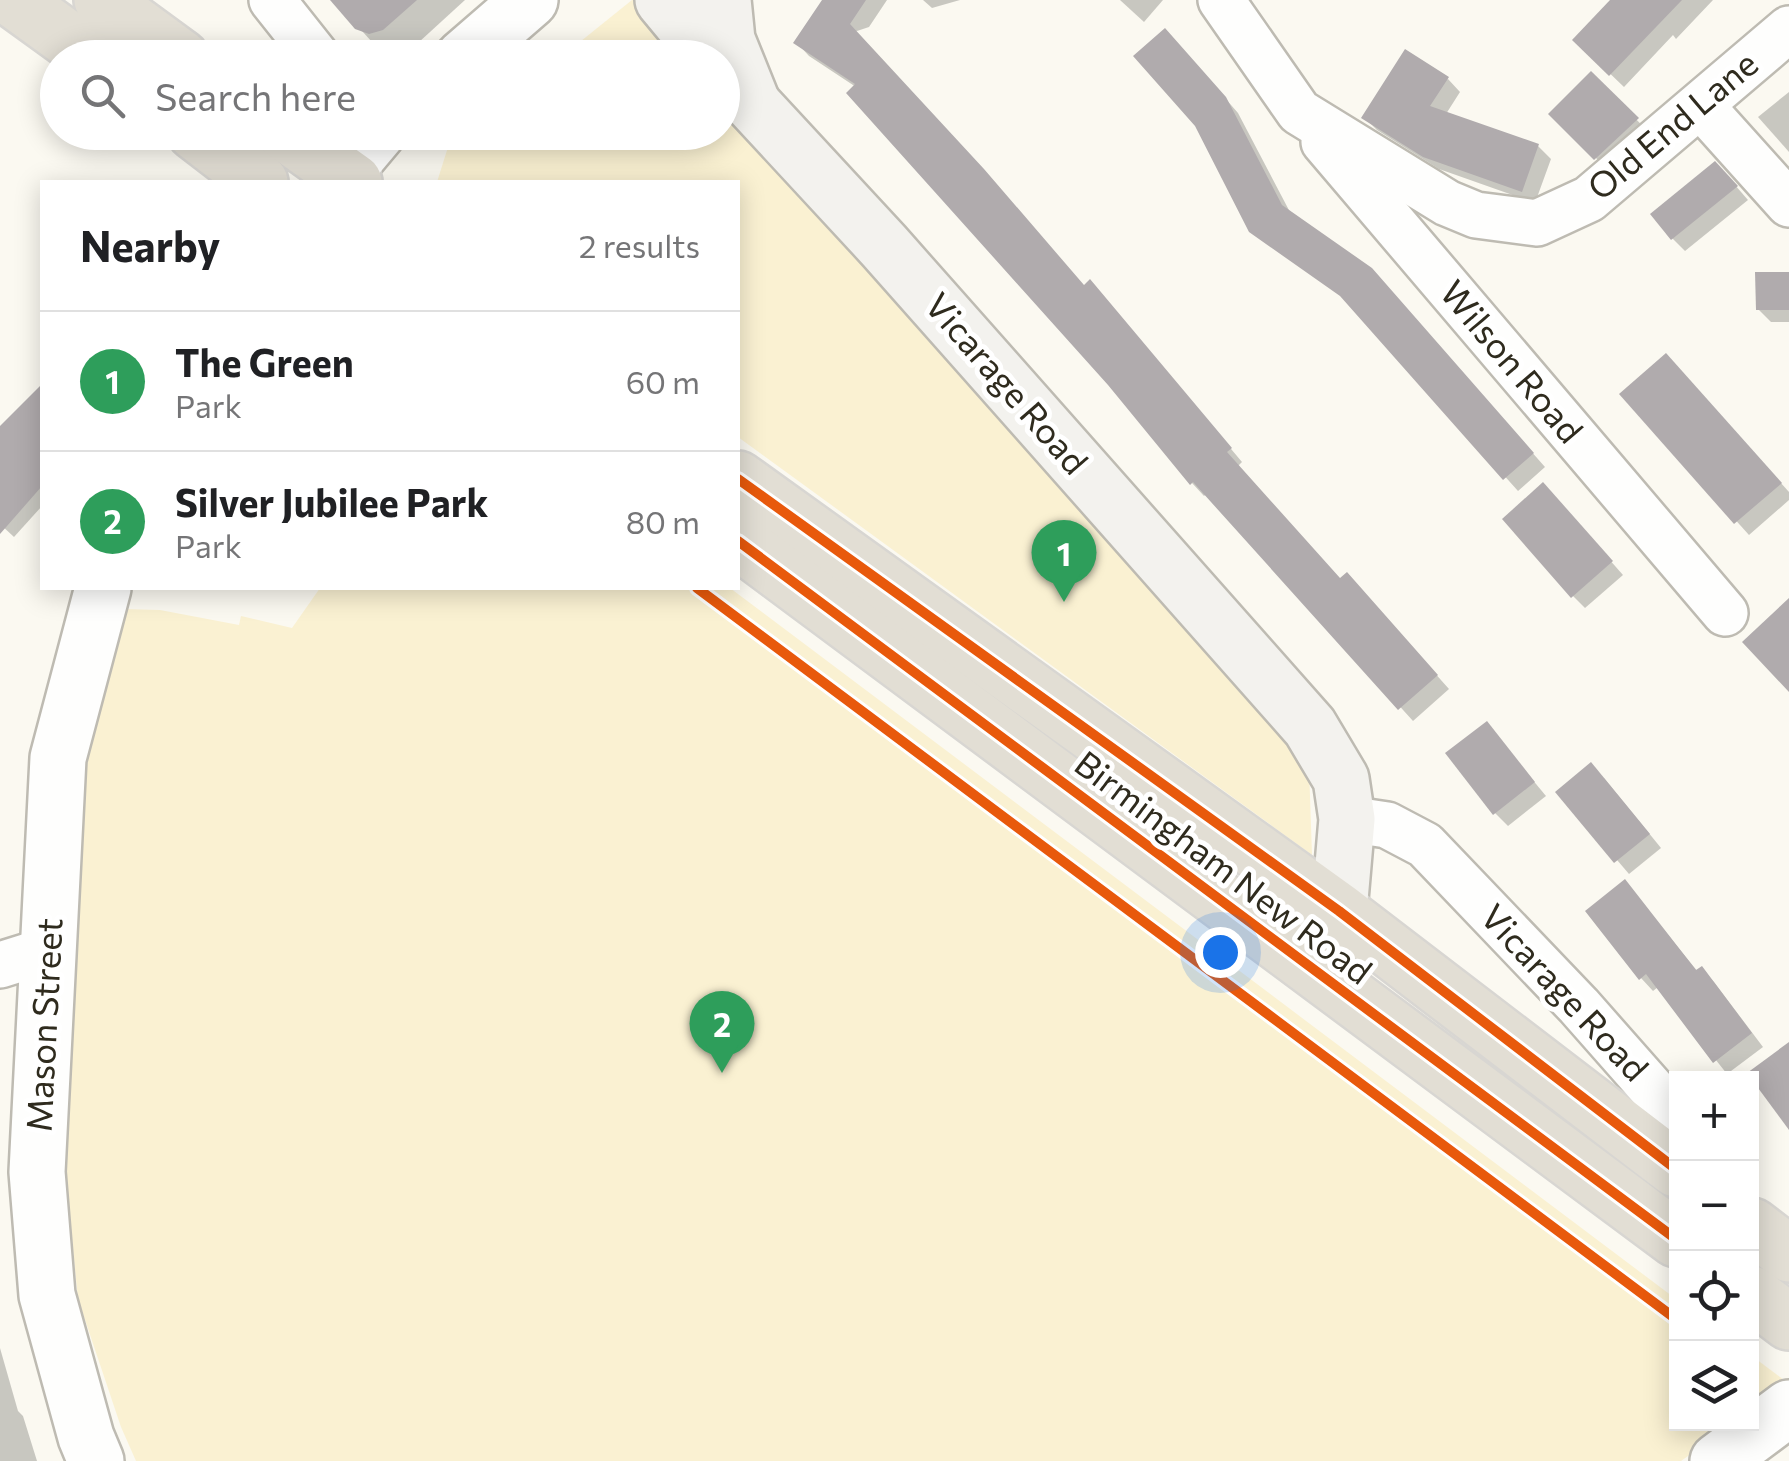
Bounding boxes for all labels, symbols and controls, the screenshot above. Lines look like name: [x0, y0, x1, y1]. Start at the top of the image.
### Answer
search box: [40, 40, 740, 150]
street label: Old End Lane: [1578, 40, 1765, 208]
icon: search: [75, 68, 130, 123]
text: Search here: [155, 72, 356, 119]
text: Nearby: [80, 219, 220, 271]
text: 2 results: [579, 225, 700, 265]
street label: Wilson Road: [1433, 270, 1593, 450]
street label: Vicarage Road: [917, 283, 1098, 482]
text: The Green: [175, 338, 354, 385]
text: 1: [105, 361, 120, 401]
text: 60 m: [626, 361, 700, 401]
text: Park: [175, 385, 242, 425]
text: Silver Jubilee Park: [175, 478, 488, 525]
text: 2: [103, 501, 122, 541]
text: 80 m: [626, 501, 700, 541]
pin: 1: [1032, 520, 1096, 602]
text: Park: [175, 525, 242, 565]
street label: Birmingham New Road: [1068, 740, 1381, 992]
street label: Vicarage Road: [1473, 894, 1659, 1089]
street label: Mason Street: [15, 917, 70, 1133]
your location: [1195, 927, 1246, 978]
pin: 2: [690, 990, 754, 1073]
map controls: [1669, 1071, 1759, 1431]
button: +: [1669, 1071, 1759, 1161]
button: −: [1669, 1161, 1759, 1251]
button: locate: [1669, 1251, 1759, 1341]
button: layers: [1669, 1341, 1759, 1431]

